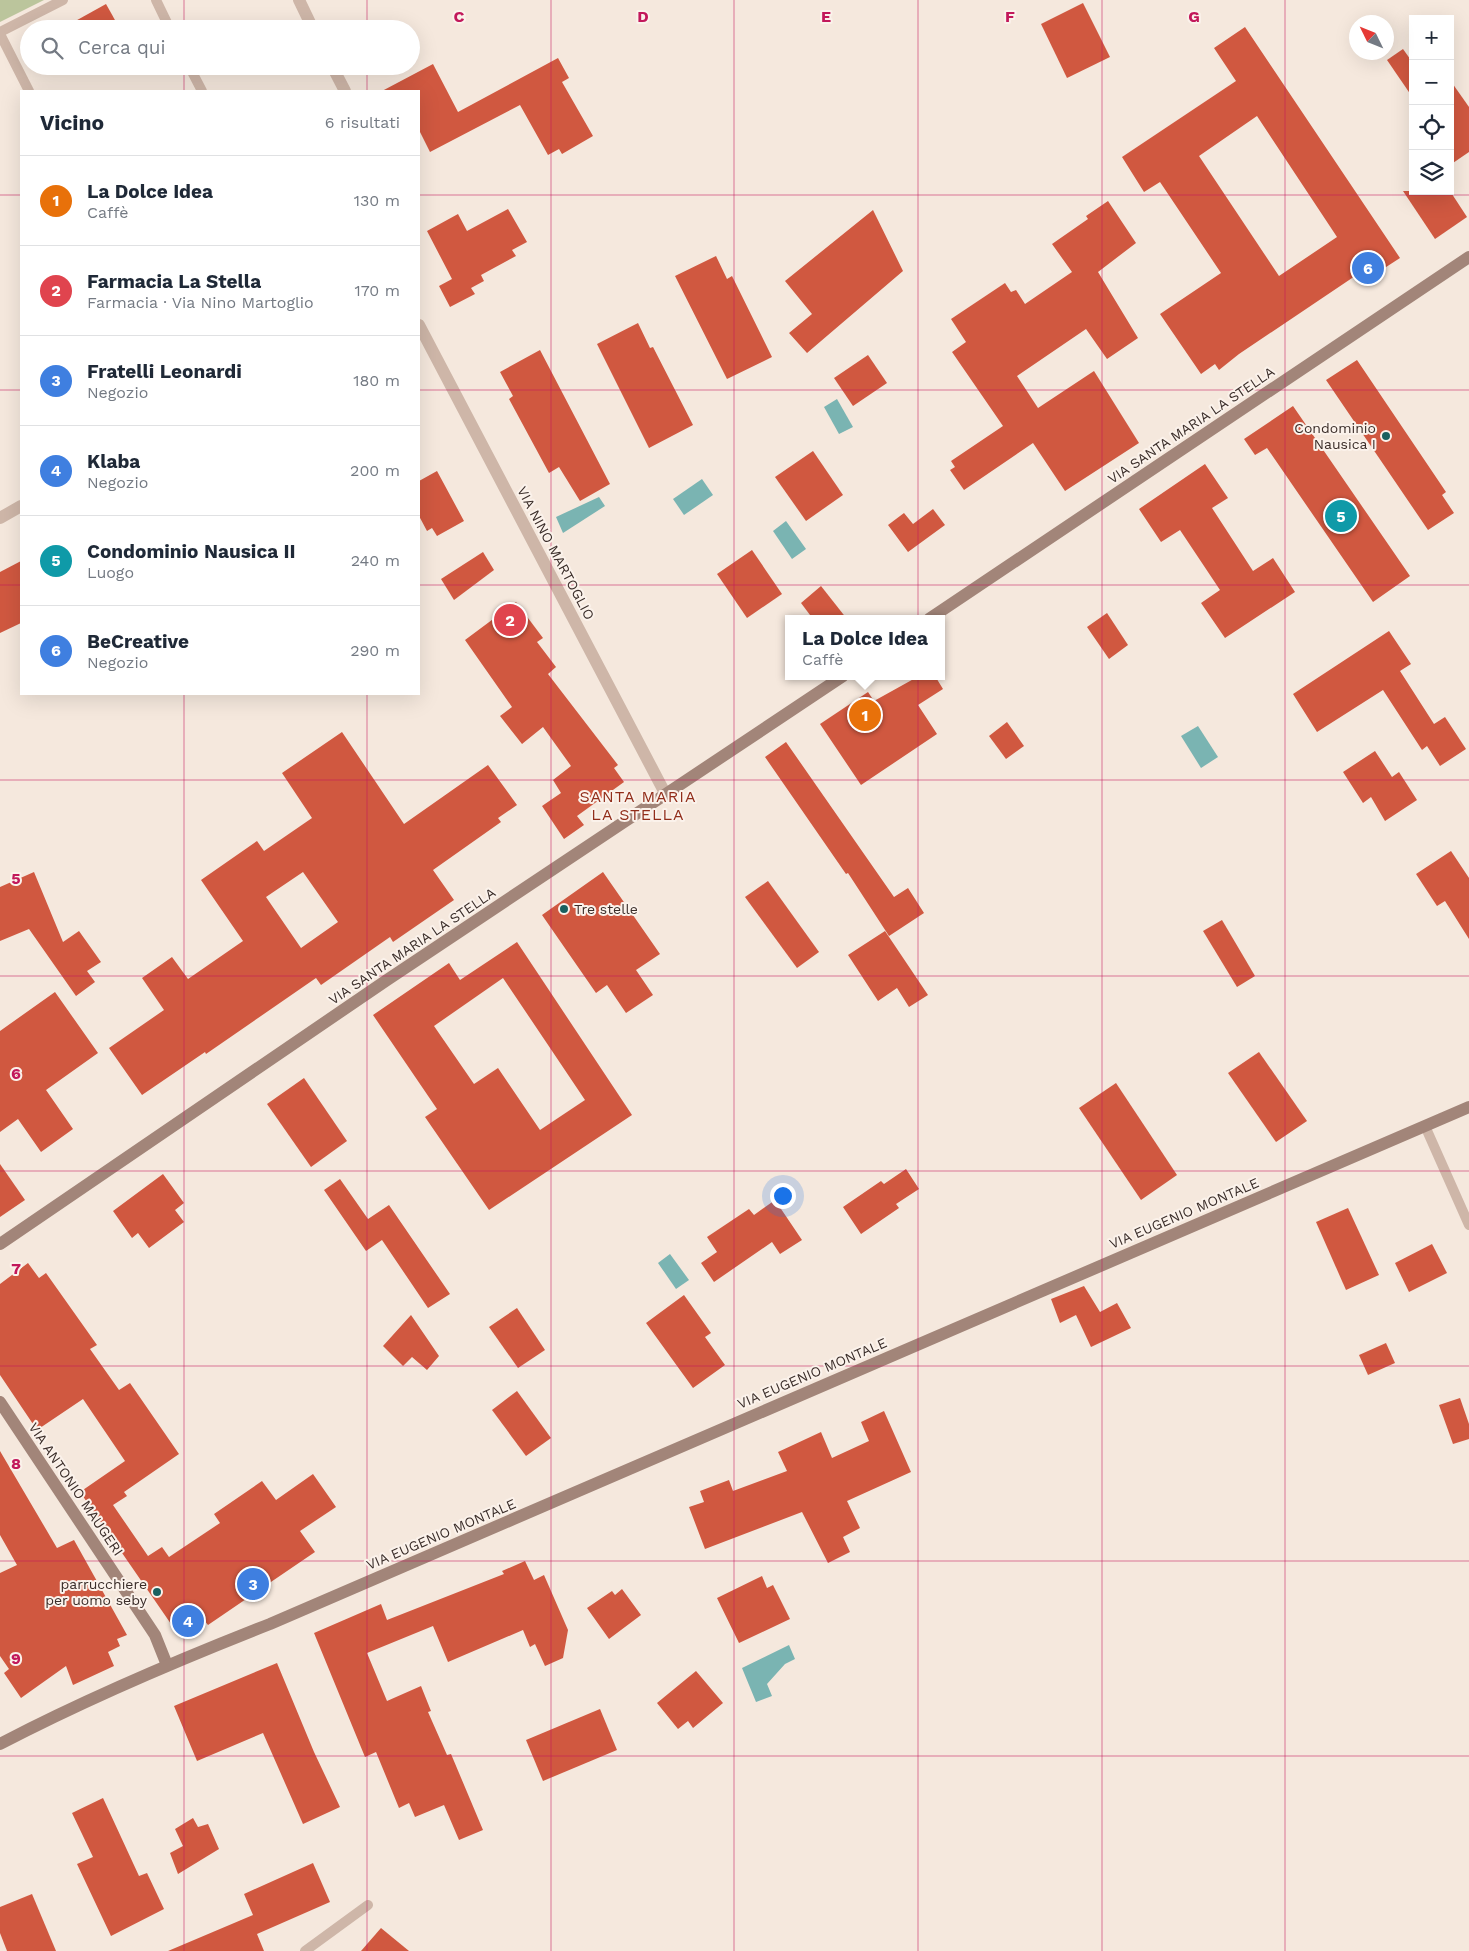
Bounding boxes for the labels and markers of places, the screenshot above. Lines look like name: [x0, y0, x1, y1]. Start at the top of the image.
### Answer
pin: 6: [1352, 249, 1384, 287]
place label: Condominio Nausica I: [1294, 420, 1376, 452]
marker: Condominio Nausica I: [1380, 430, 1392, 442]
pin: 5: [1325, 497, 1357, 535]
pin: 2: [494, 601, 526, 639]
pin: 1: [849, 696, 881, 734]
place label: Tre stelle: [574, 901, 638, 917]
marker: Tre stelle: [558, 903, 570, 915]
pin: 3: [237, 1565, 269, 1603]
place label: parrucchiere per uomo seby: [45, 1576, 148, 1608]
marker: parrucchiere per uomo seby: [151, 1586, 163, 1598]
pin: 4: [172, 1602, 204, 1640]

